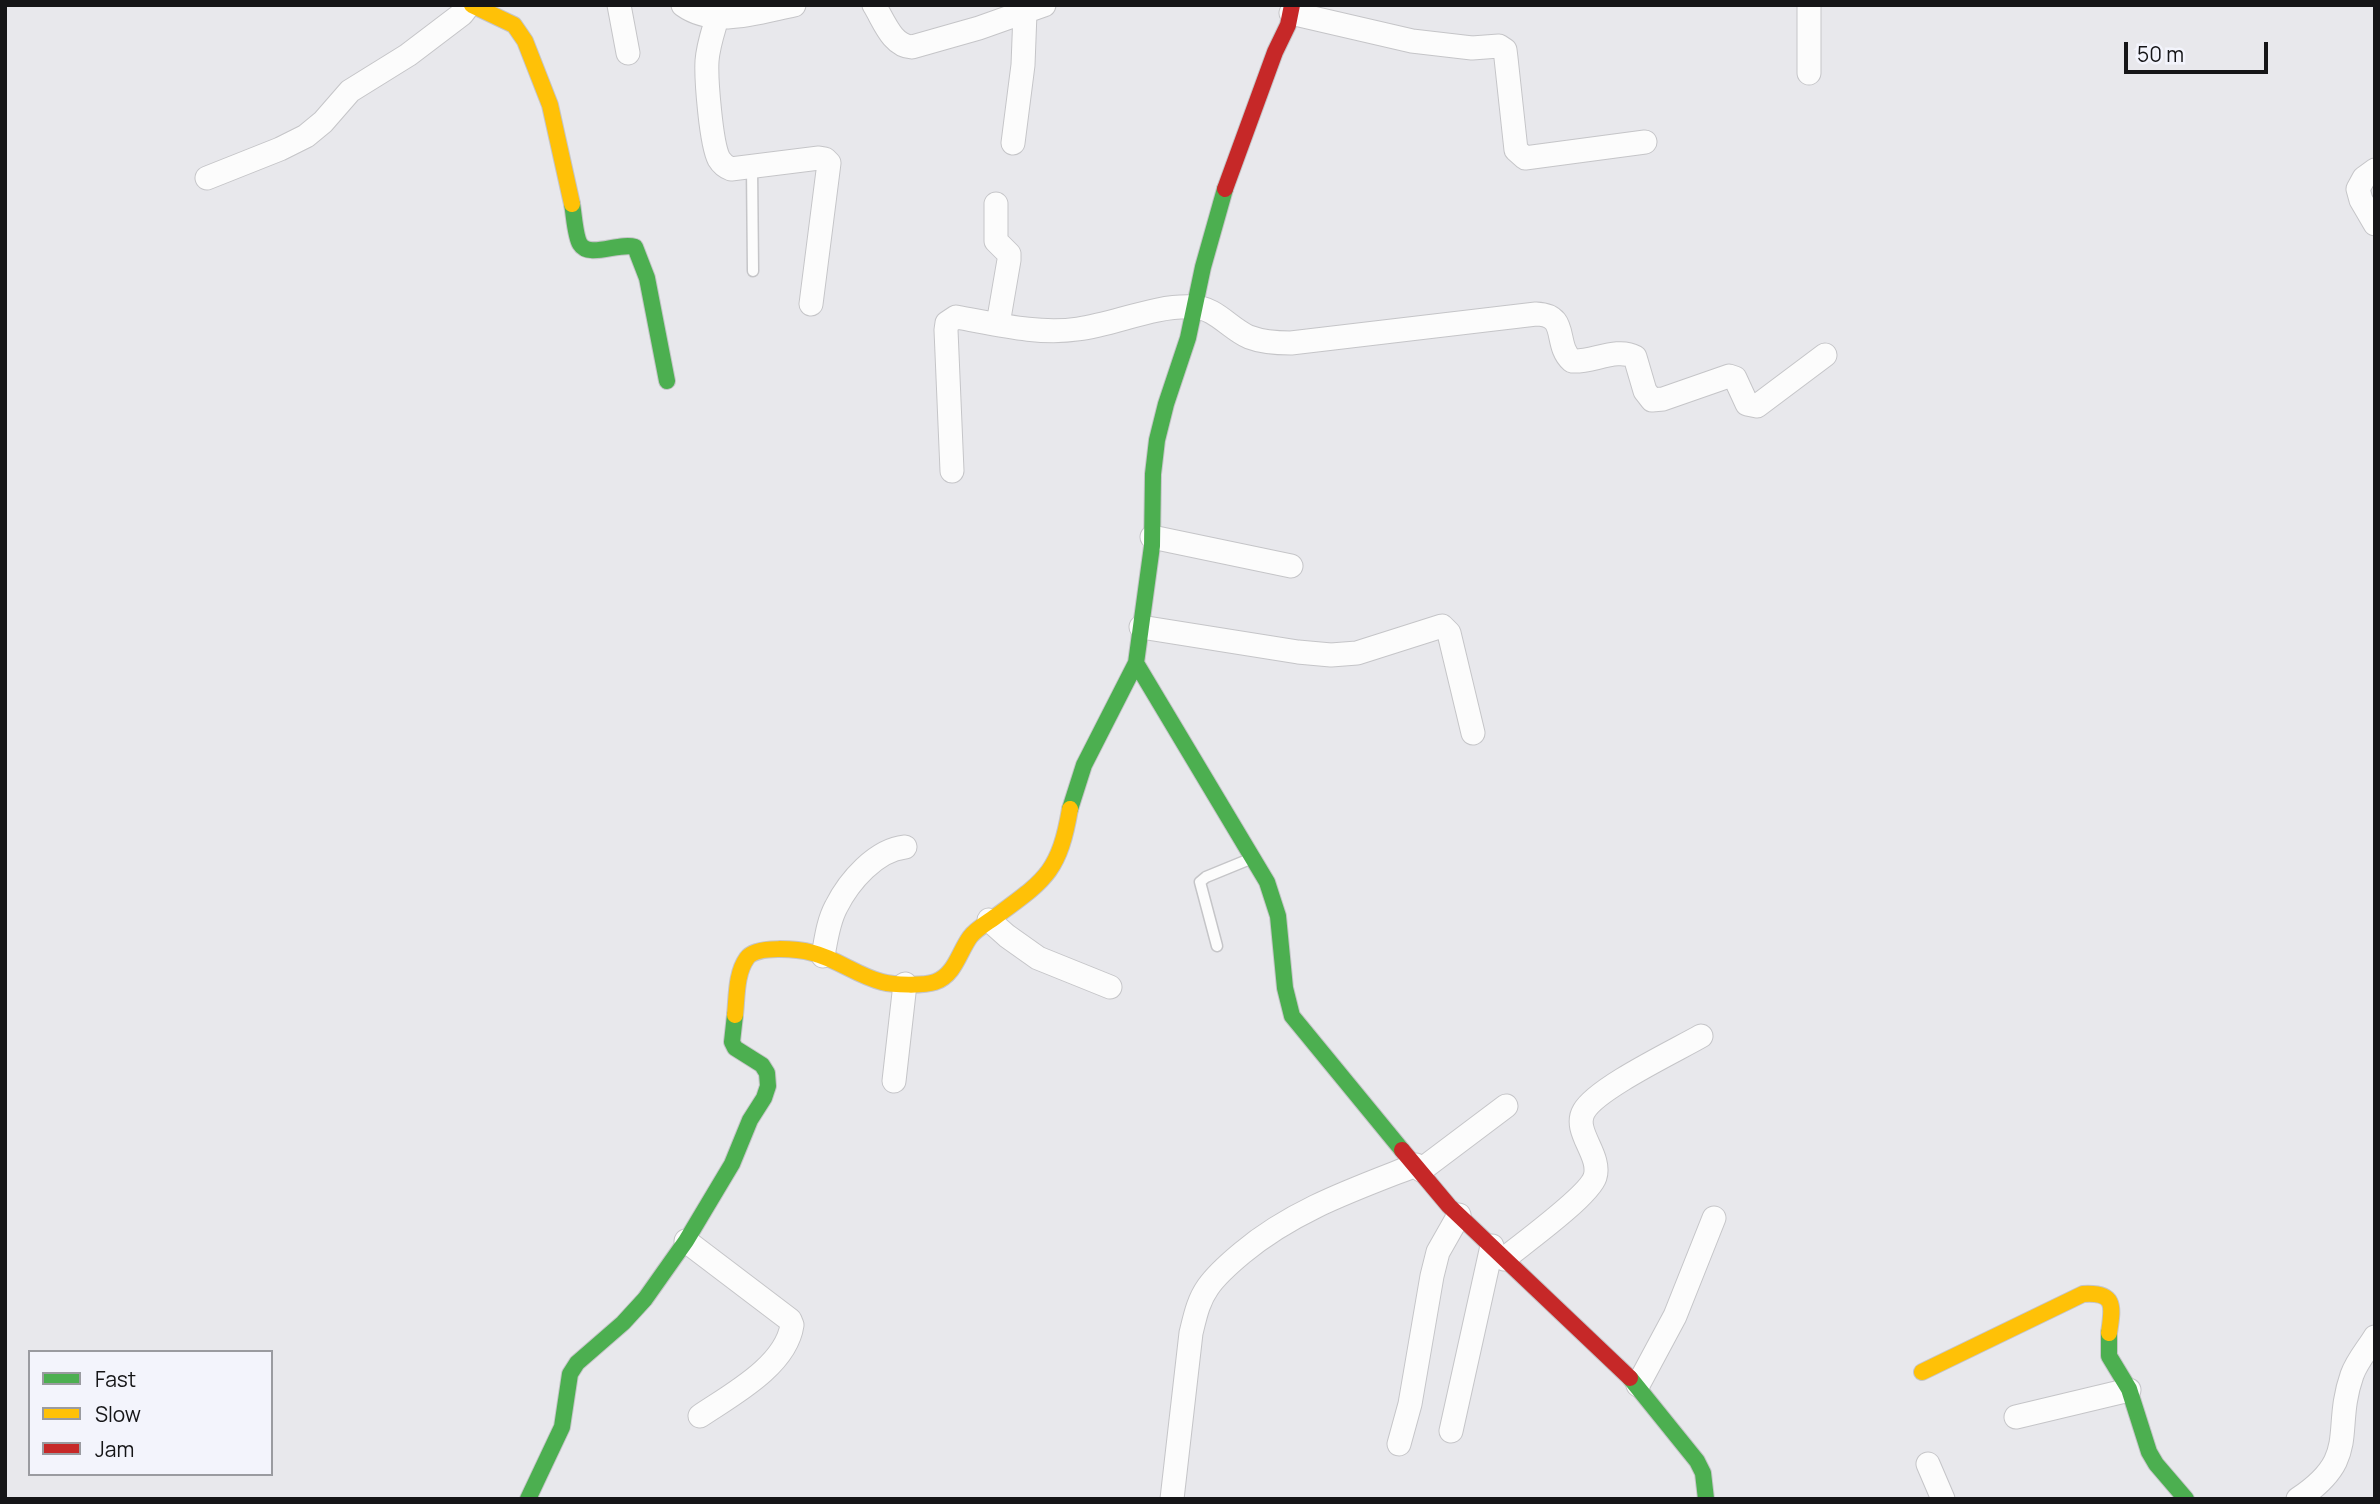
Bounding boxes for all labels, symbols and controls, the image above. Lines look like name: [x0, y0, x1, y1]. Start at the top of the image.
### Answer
scale bar: [2128, 28, 2272, 72]
text: 50 m: [2137, 40, 2184, 68]
legend: [28, 1350, 273, 1476]
text: Fast: [95, 1365, 136, 1393]
text: Slow: [95, 1400, 141, 1428]
text: Jam: [95, 1435, 134, 1463]

